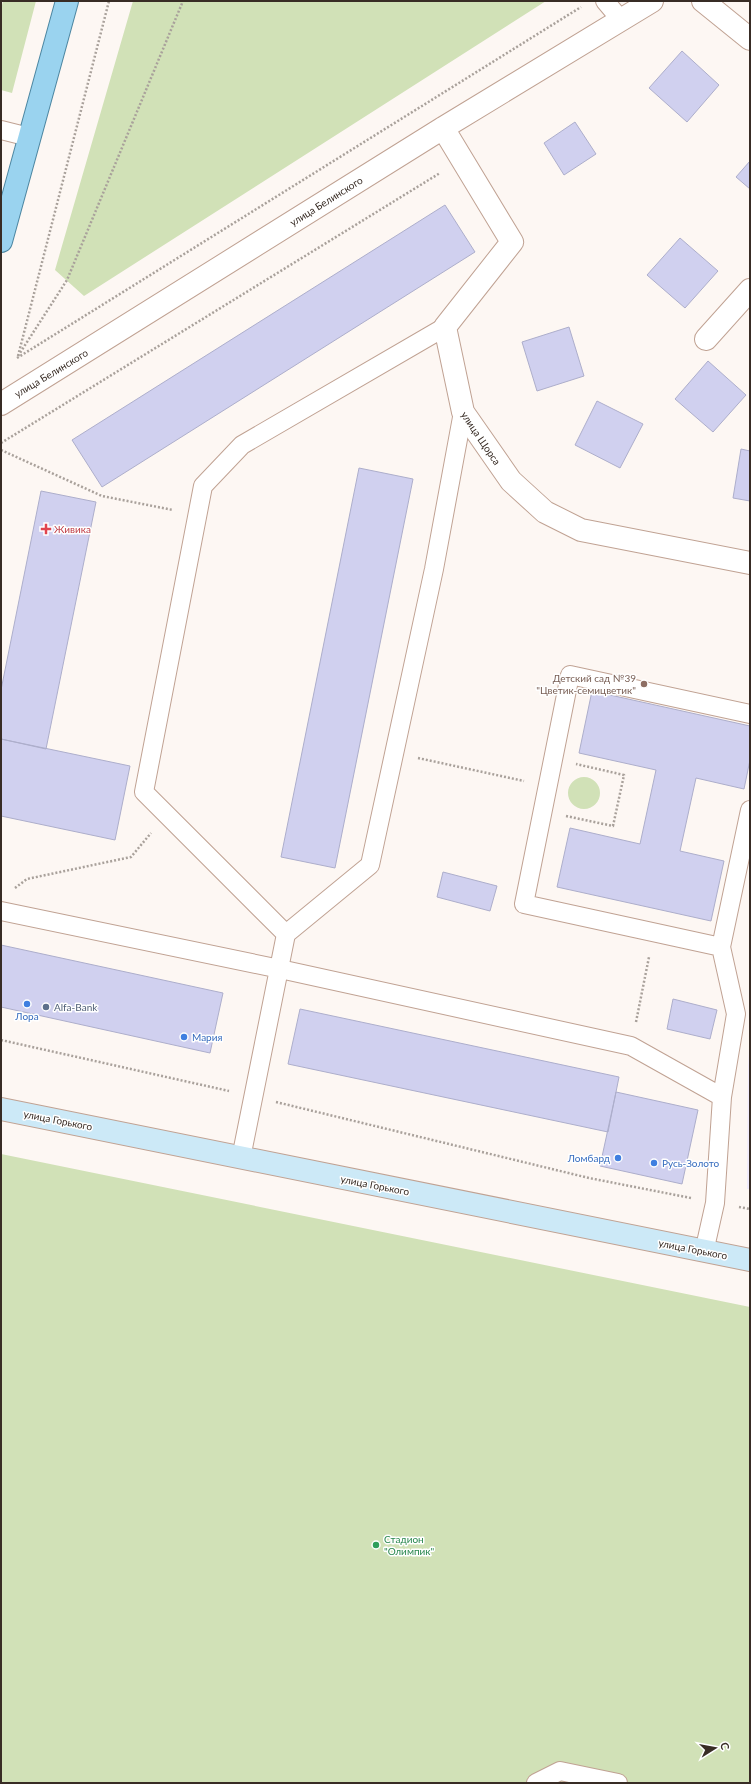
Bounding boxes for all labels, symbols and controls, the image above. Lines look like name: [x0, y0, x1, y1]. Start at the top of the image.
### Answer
street label: улица Белинского: [287, 174, 365, 228]
street label: улица Белинского: [12, 346, 90, 400]
street label: улица Щорса: [459, 409, 503, 467]
place label: Живика: [54, 523, 91, 535]
marker: Живика: [41, 524, 51, 534]
place label: Детский сад №39 "Цветик-семицветик": [536, 672, 636, 696]
marker: Детский сад №39 "Цветик-семицветик": [639, 679, 649, 689]
marker: Лора: [22, 999, 32, 1009]
place label: Alfa-Bank: [54, 1001, 98, 1013]
marker: Alfa-Bank: [41, 1002, 51, 1012]
place label: Лора: [14, 1010, 39, 1022]
place label: Мария: [192, 1031, 222, 1043]
marker: Мария: [179, 1032, 189, 1042]
street label: улица Горького: [23, 1107, 94, 1133]
place label: Ломбард: [567, 1152, 610, 1164]
marker: Ломбард: [613, 1153, 623, 1163]
place label: Русь-Золото: [662, 1157, 720, 1169]
marker: Русь-Золото: [649, 1158, 659, 1168]
street label: улица Горького: [340, 1172, 411, 1198]
street label: улица Горького: [658, 1236, 729, 1262]
place label: Стадион "Олимпик": [384, 1533, 434, 1557]
marker: Стадион "Олимпик": [371, 1540, 381, 1550]
north arrow: [695, 1728, 735, 1768]
text: С: [718, 1741, 733, 1752]

